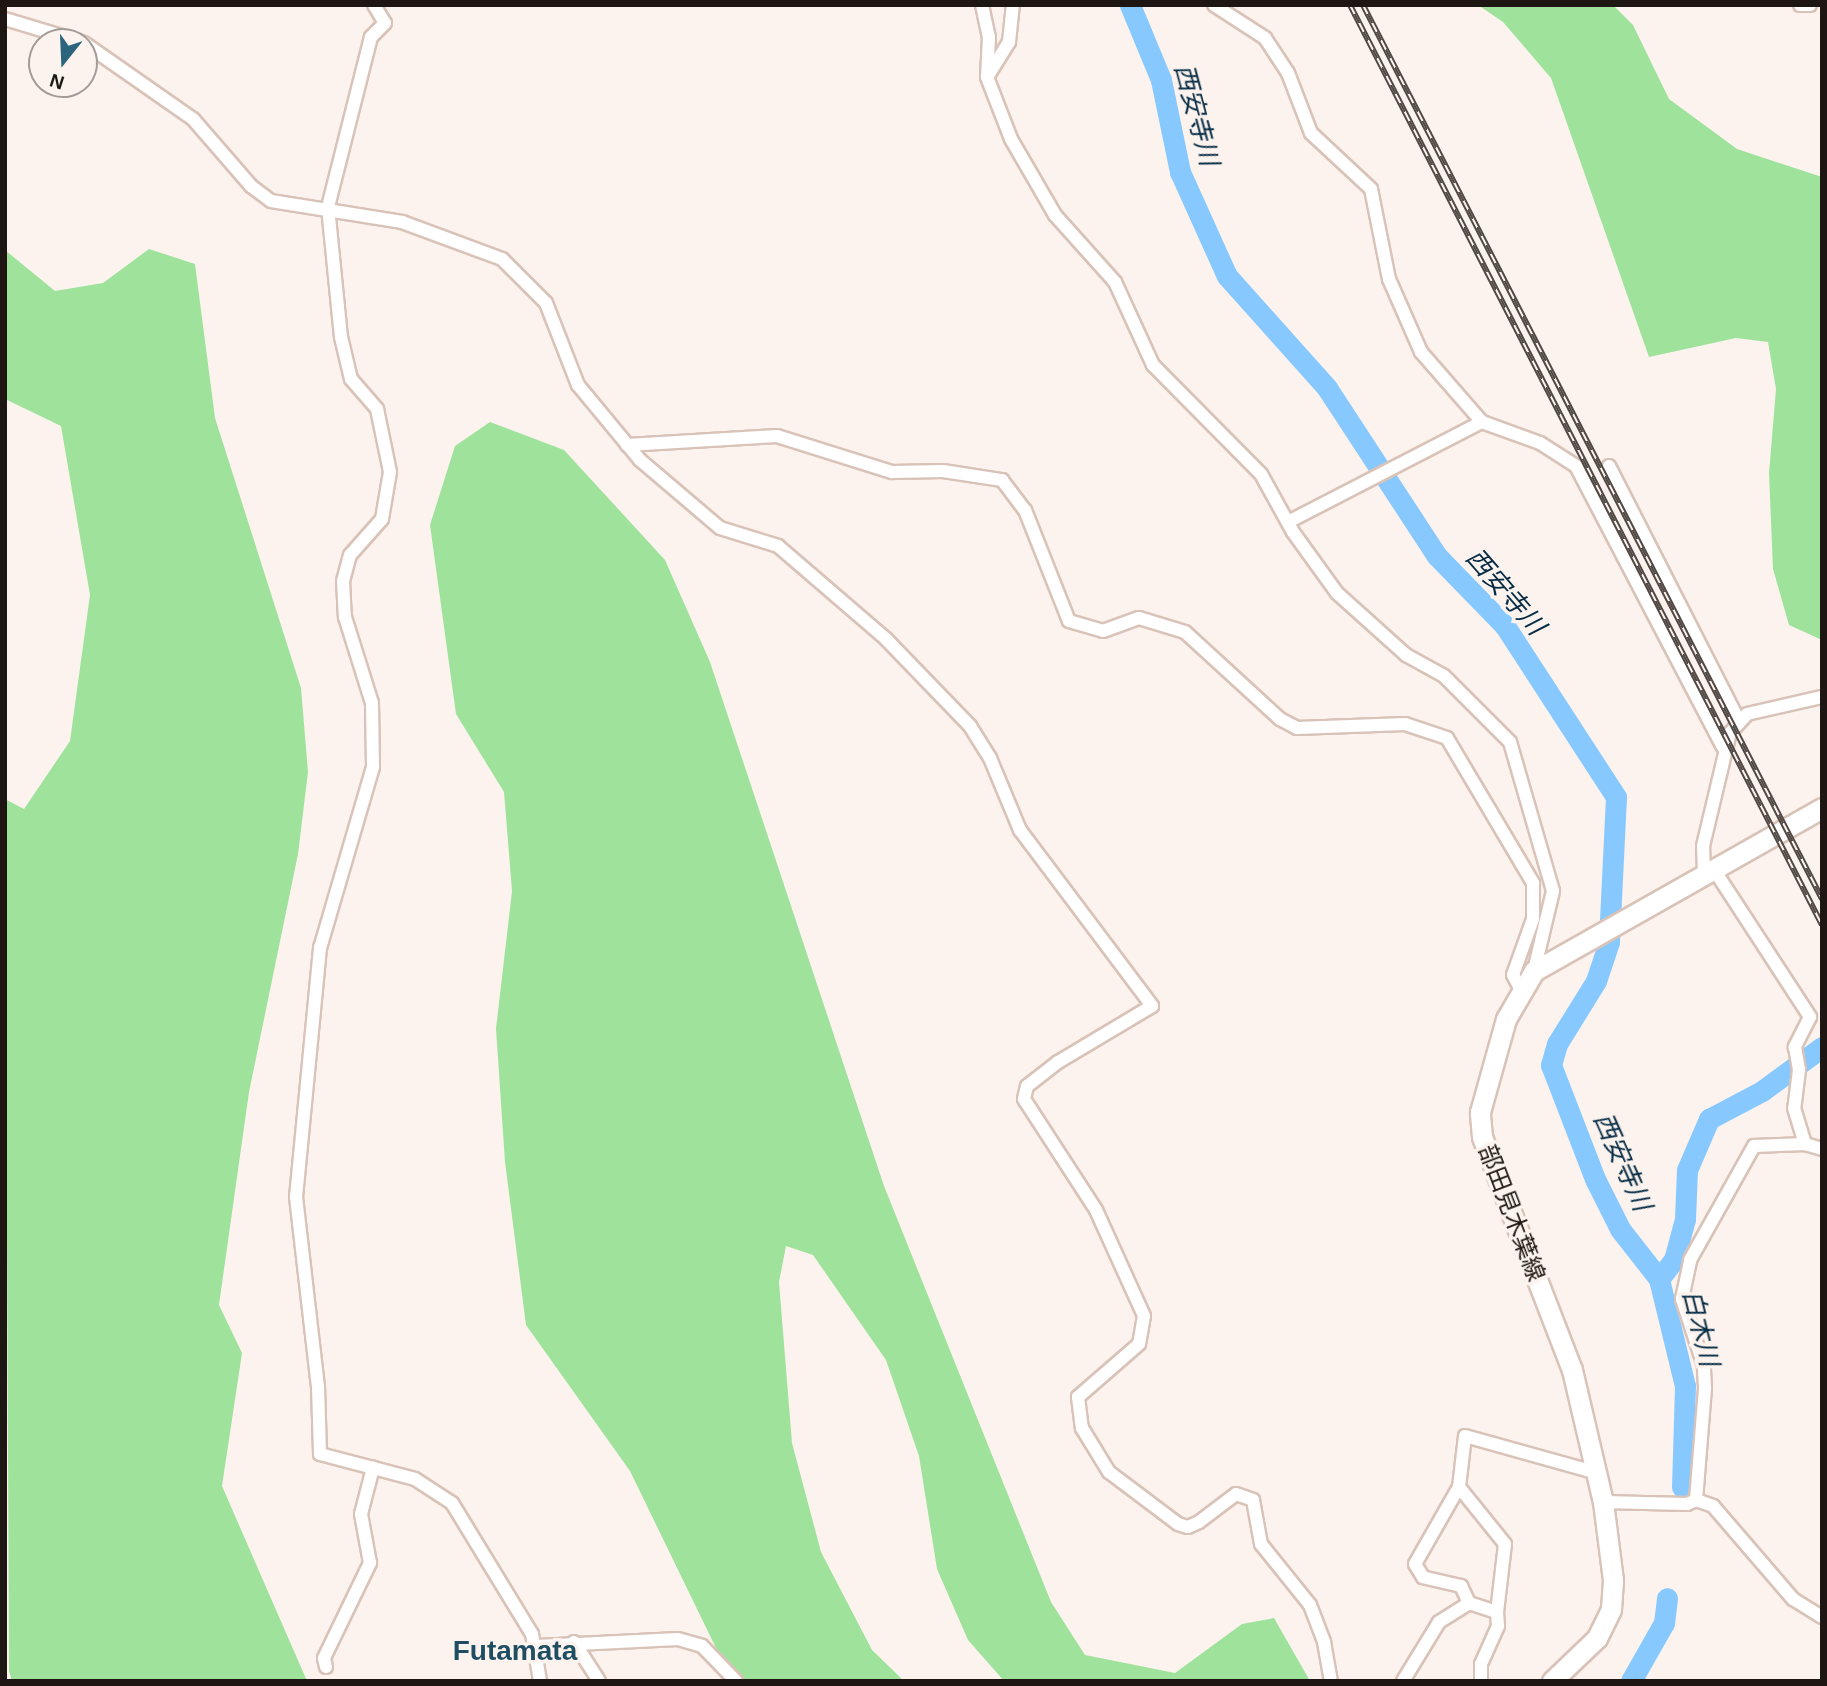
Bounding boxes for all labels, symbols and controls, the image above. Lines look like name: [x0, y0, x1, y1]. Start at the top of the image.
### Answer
north arrow: [28, 28, 98, 98]
water label: 西安寺川: [1167, 61, 1225, 169]
text: N: [47, 69, 67, 94]
water label: 西安寺川: [1459, 543, 1551, 641]
water label: 西安寺川: [1587, 1108, 1657, 1216]
street label: 部田見木葉線: [1473, 1141, 1551, 1285]
water label: 白木川: [1675, 1286, 1725, 1370]
district label: Futamata: [453, 1634, 577, 1668]

